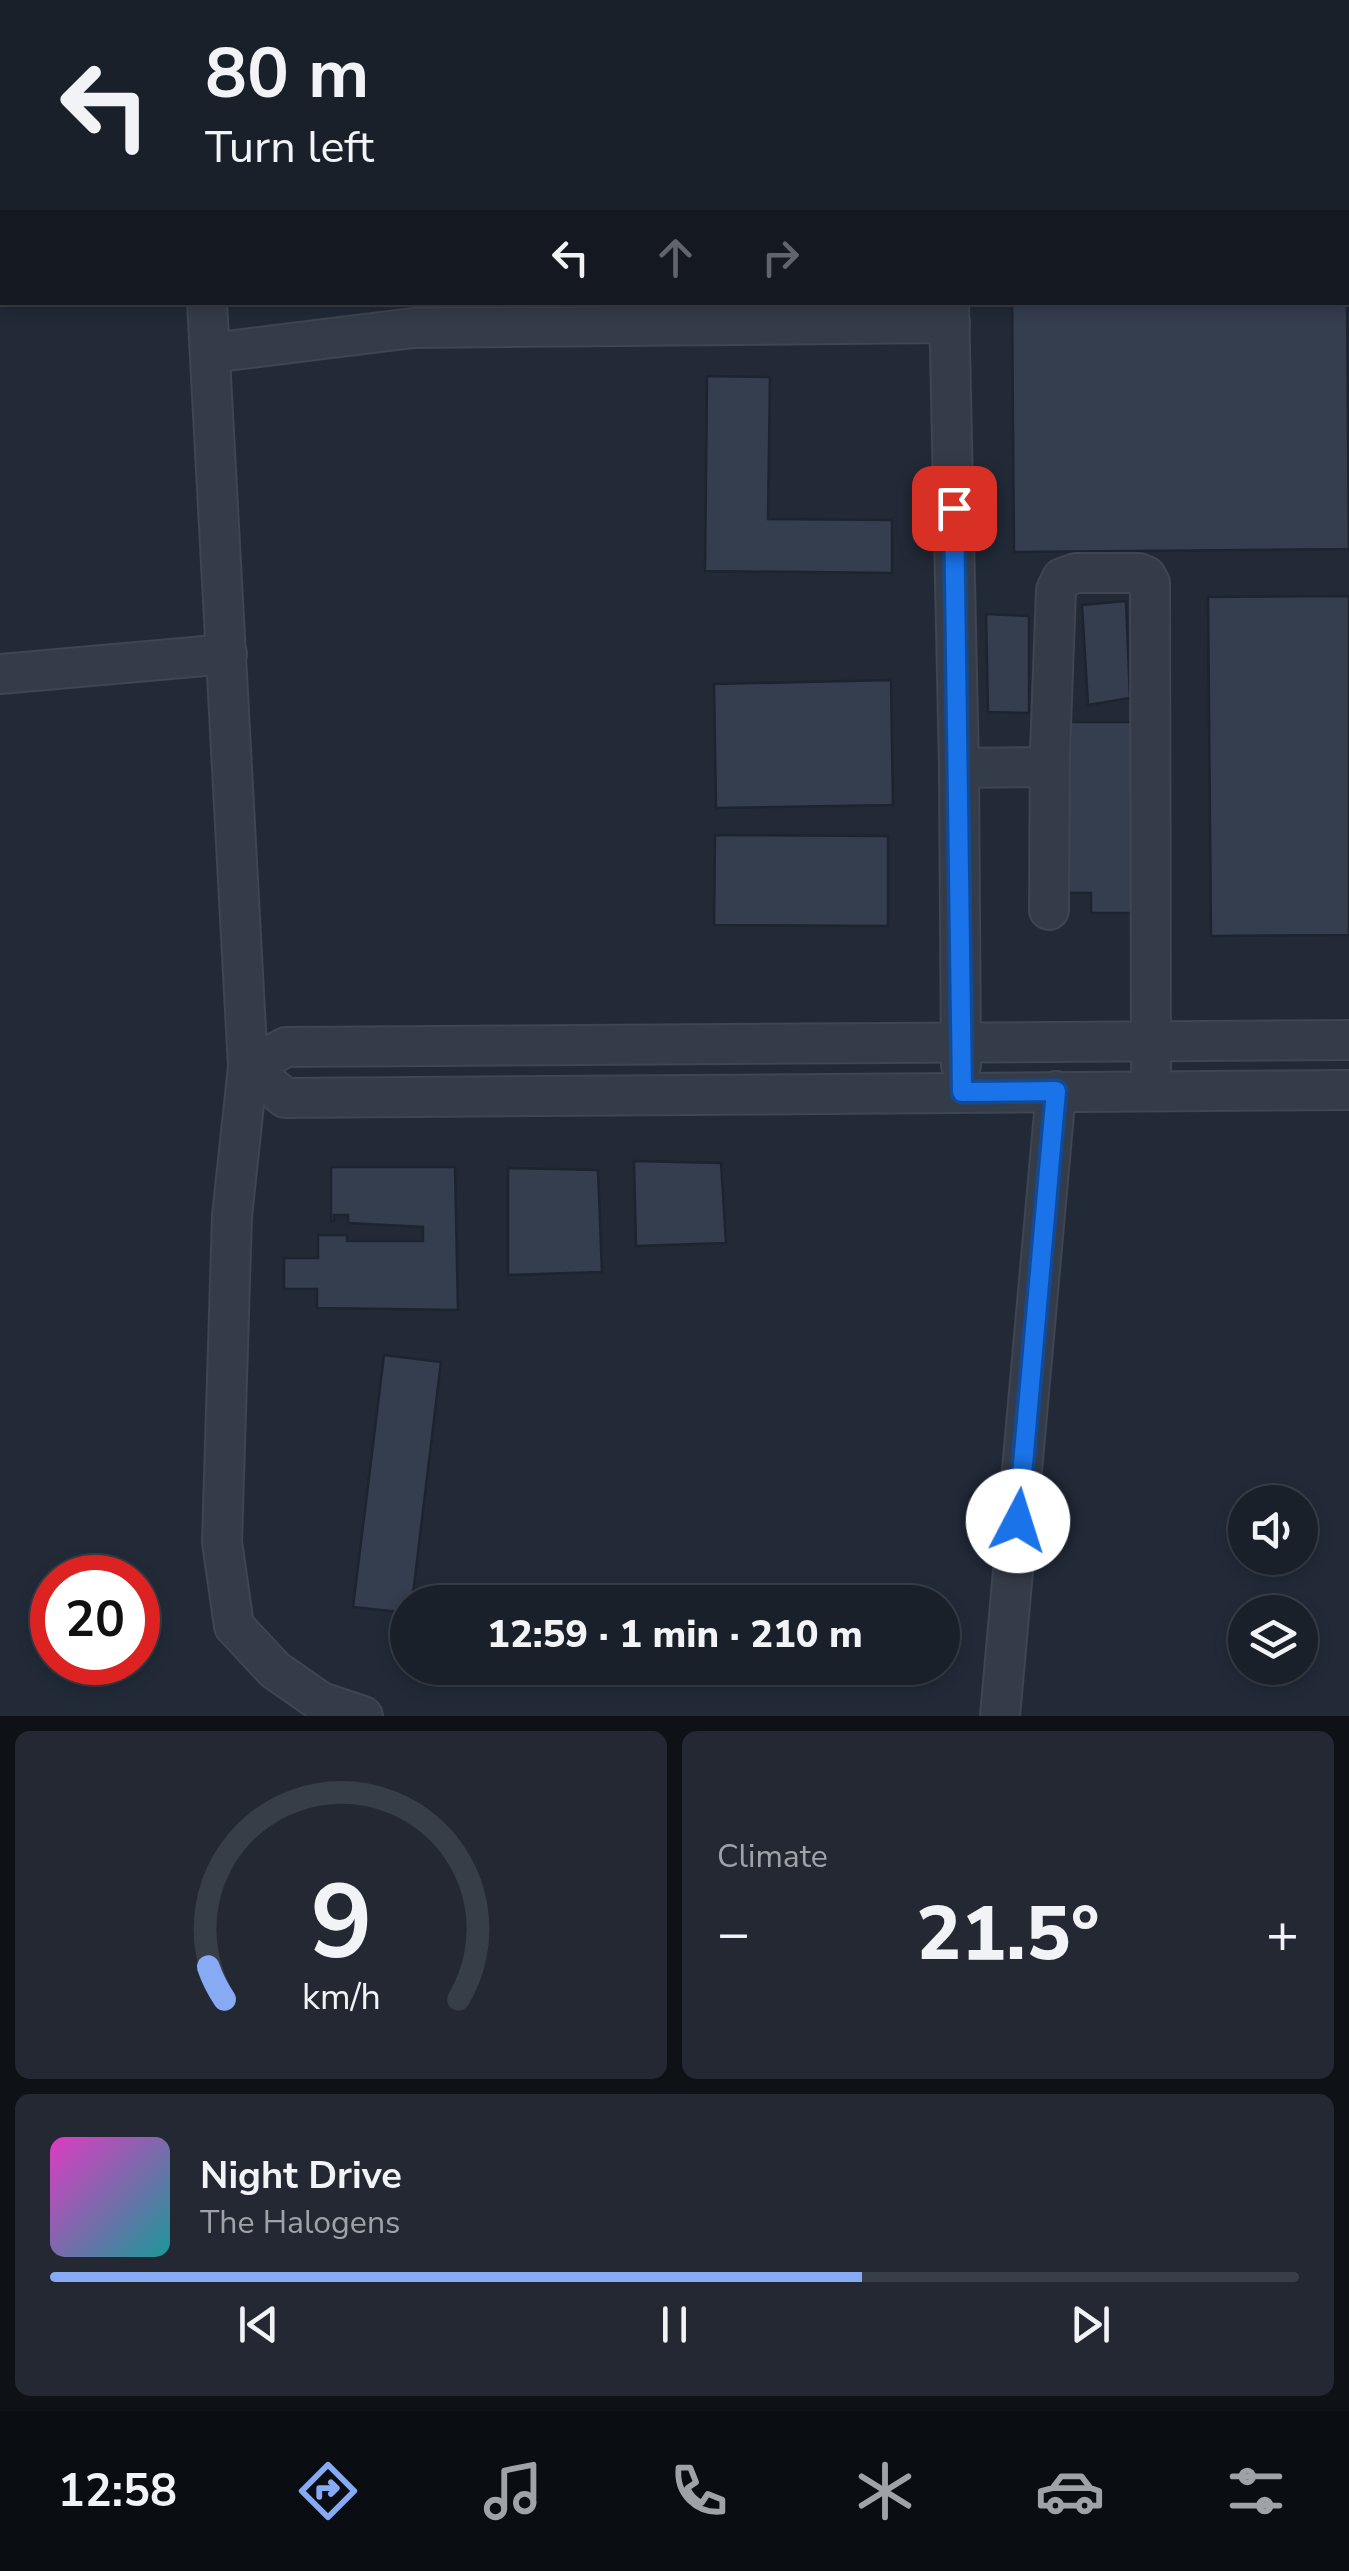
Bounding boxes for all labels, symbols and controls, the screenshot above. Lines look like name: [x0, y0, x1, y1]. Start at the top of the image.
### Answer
text: 80 m: [205, 26, 369, 122]
icon: left: [40, 40, 170, 170]
text: Turn left: [205, 117, 374, 178]
icon: left: [543, 230, 598, 285]
icon: ahead: [648, 230, 703, 285]
icon: right: [753, 230, 808, 285]
pin: [912, 466, 997, 551]
icon: arrive: [927, 481, 982, 536]
position arrow: [966, 1469, 1070, 1573]
map controls: [1228, 1485, 1318, 1685]
button: sound: [1228, 1485, 1318, 1575]
speed limit sign: 20: [30, 1555, 160, 1685]
button: layers: [1228, 1595, 1318, 1685]
text: 12:59 · 1 min · 210 m: [487, 1609, 863, 1660]
text: Climate: [717, 1835, 828, 1878]
text: 9: [310, 1852, 372, 1994]
text: 21.5°: [916, 1883, 1100, 1985]
text: −: [717, 1896, 750, 1971]
text: +: [1266, 1896, 1299, 1971]
text: km/h: [302, 1973, 380, 2022]
text: Night Drive: [200, 2150, 402, 2201]
text: The Halogens: [200, 2201, 400, 2244]
icon: previous: [231, 2297, 286, 2352]
icon: pause: [647, 2297, 702, 2352]
icon: next: [1063, 2297, 1118, 2352]
icon: directions: [293, 2456, 363, 2526]
icon: music: [478, 2456, 548, 2526]
icon: phone: [664, 2456, 734, 2526]
icon: climate: [850, 2456, 920, 2526]
icon: car: [1035, 2456, 1105, 2526]
icon: filters: [1221, 2456, 1291, 2526]
text: 12:58: [58, 2461, 177, 2522]

